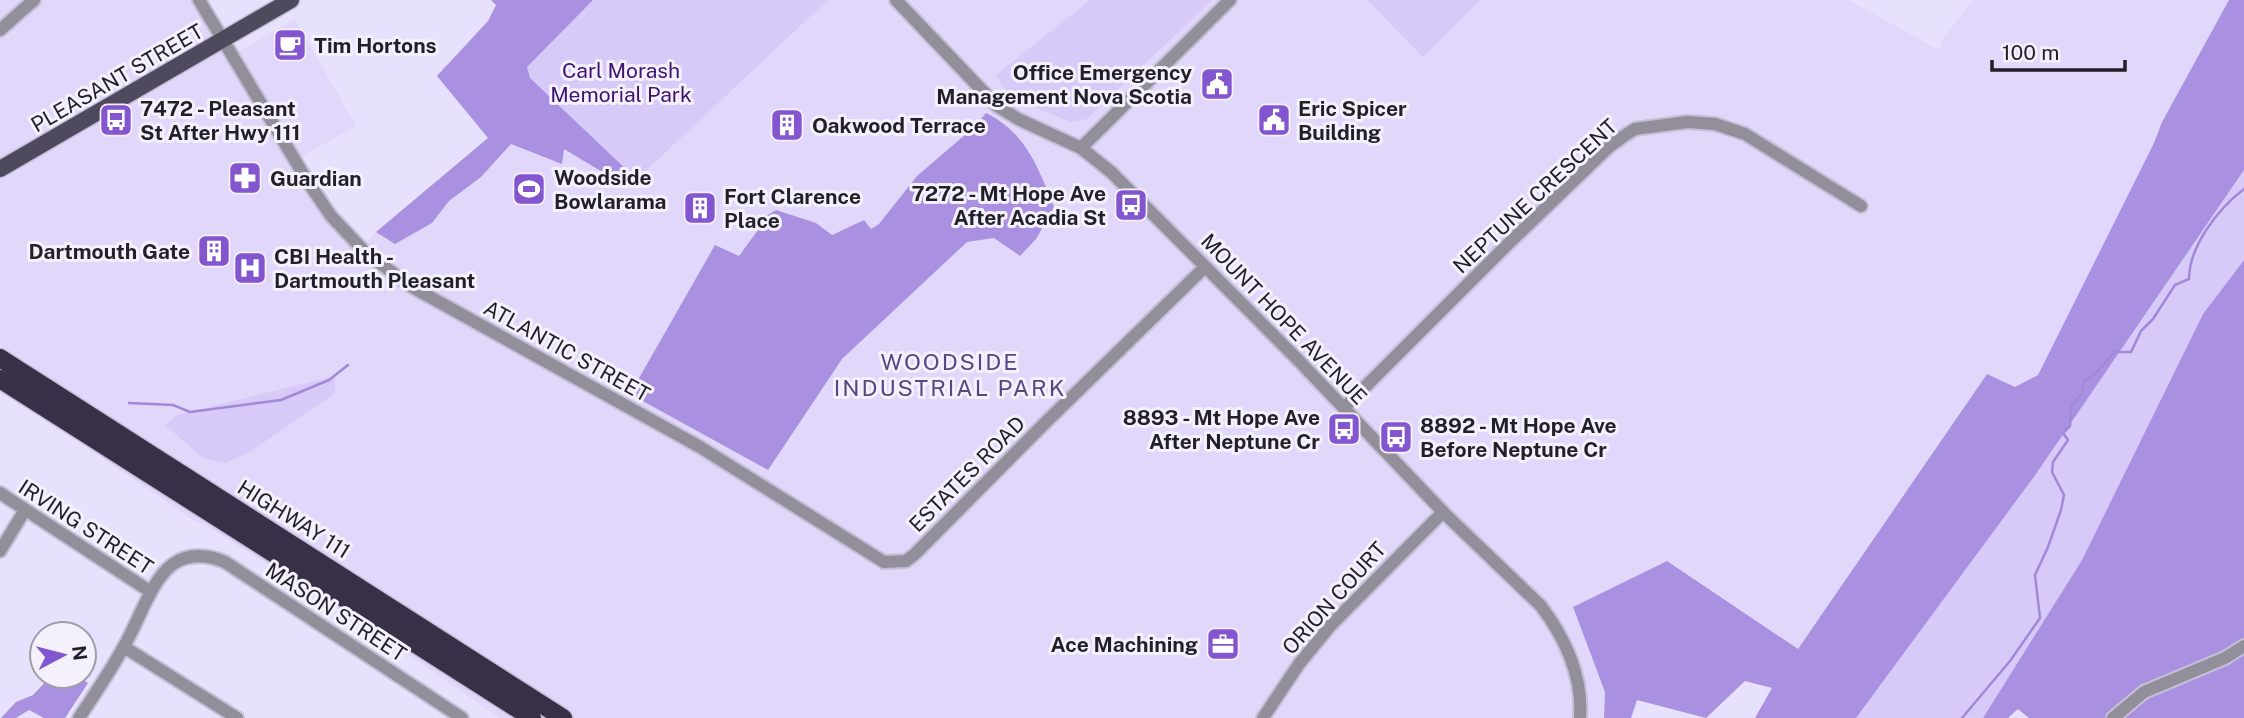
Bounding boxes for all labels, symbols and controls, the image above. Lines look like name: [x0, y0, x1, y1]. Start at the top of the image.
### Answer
street label: PLEASANT STREET: [27, 19, 207, 137]
cafe icon: Tim Hortons: [271, 26, 309, 64]
scale bar: [1992, 28, 2125, 72]
place label: Tim Hortons: [314, 33, 437, 58]
text: 100 m: [2002, 40, 2059, 65]
park label: Carl Morash Memorial Park: [550, 58, 692, 107]
place label: Office Emergency Management Nova Scotia: [936, 60, 1192, 109]
public building icon: Office Emergency Management Nova Scotia: [1198, 65, 1236, 103]
place label: 7472 - Pleasant St After Hwy 111: [140, 96, 301, 145]
place label: Eric Spicer Building: [1298, 96, 1407, 145]
bus stop icon: 7472 - Pleasant St After Hwy 111: [97, 101, 135, 139]
public building icon: Eric Spicer Building: [1255, 101, 1293, 139]
building icon: Oakwood Terrace: [768, 106, 806, 144]
place label: Oakwood Terrace: [812, 113, 986, 138]
street label: NEPTUNE CRESCENT: [1448, 114, 1622, 278]
pharmacy icon: Guardian: [226, 159, 264, 197]
place label: Woodside Bowlarama: [554, 165, 667, 214]
place label: Guardian: [270, 166, 362, 191]
sports icon: Woodside Bowlarama: [510, 170, 548, 208]
place label: 7272 - Mt Hope Ave After Acadia St: [911, 181, 1106, 230]
place label: Fort Clarence Place: [724, 184, 861, 233]
bus stop icon: 7272 - Mt Hope Ave After Acadia St: [1112, 186, 1150, 224]
building icon: Fort Clarence Place: [681, 189, 719, 227]
street label: MOUNT HOPE AVENUE: [1196, 228, 1372, 410]
building icon: Dartmouth Gate: [195, 232, 233, 270]
place label: Dartmouth Gate: [28, 239, 190, 264]
place label: CBI Health - Dartmouth Pleasant: [274, 244, 475, 293]
hospital icon: CBI Health - Dartmouth Pleasant: [231, 249, 269, 287]
street label: ATLANTIC STREET: [480, 295, 654, 407]
district label: WOODSIDE INDUSTRIAL PARK: [834, 348, 1066, 401]
place label: 8893 - Mt Hope Ave After Neptune Cr: [1123, 405, 1320, 454]
bus stop icon: 8893 - Mt Hope Ave After Neptune Cr: [1325, 410, 1363, 448]
street label: ESTATES ROAD: [904, 411, 1030, 537]
place label: 8892 - Mt Hope Ave Before Neptune Cr: [1420, 413, 1617, 462]
bus stop icon: 8892 - Mt Hope Ave Before Neptune Cr: [1377, 418, 1415, 456]
street label: IRVING STREET: [14, 474, 158, 580]
street label: HIGHWAY 111: [233, 475, 355, 563]
street label: ORION COURT: [1277, 537, 1391, 659]
street label: MASON STREET: [261, 557, 411, 667]
north arrow: [28, 620, 98, 690]
office icon: Ace Machining: [1204, 625, 1242, 663]
place label: Ace Machining: [1050, 632, 1198, 657]
text: N: [68, 644, 92, 662]

